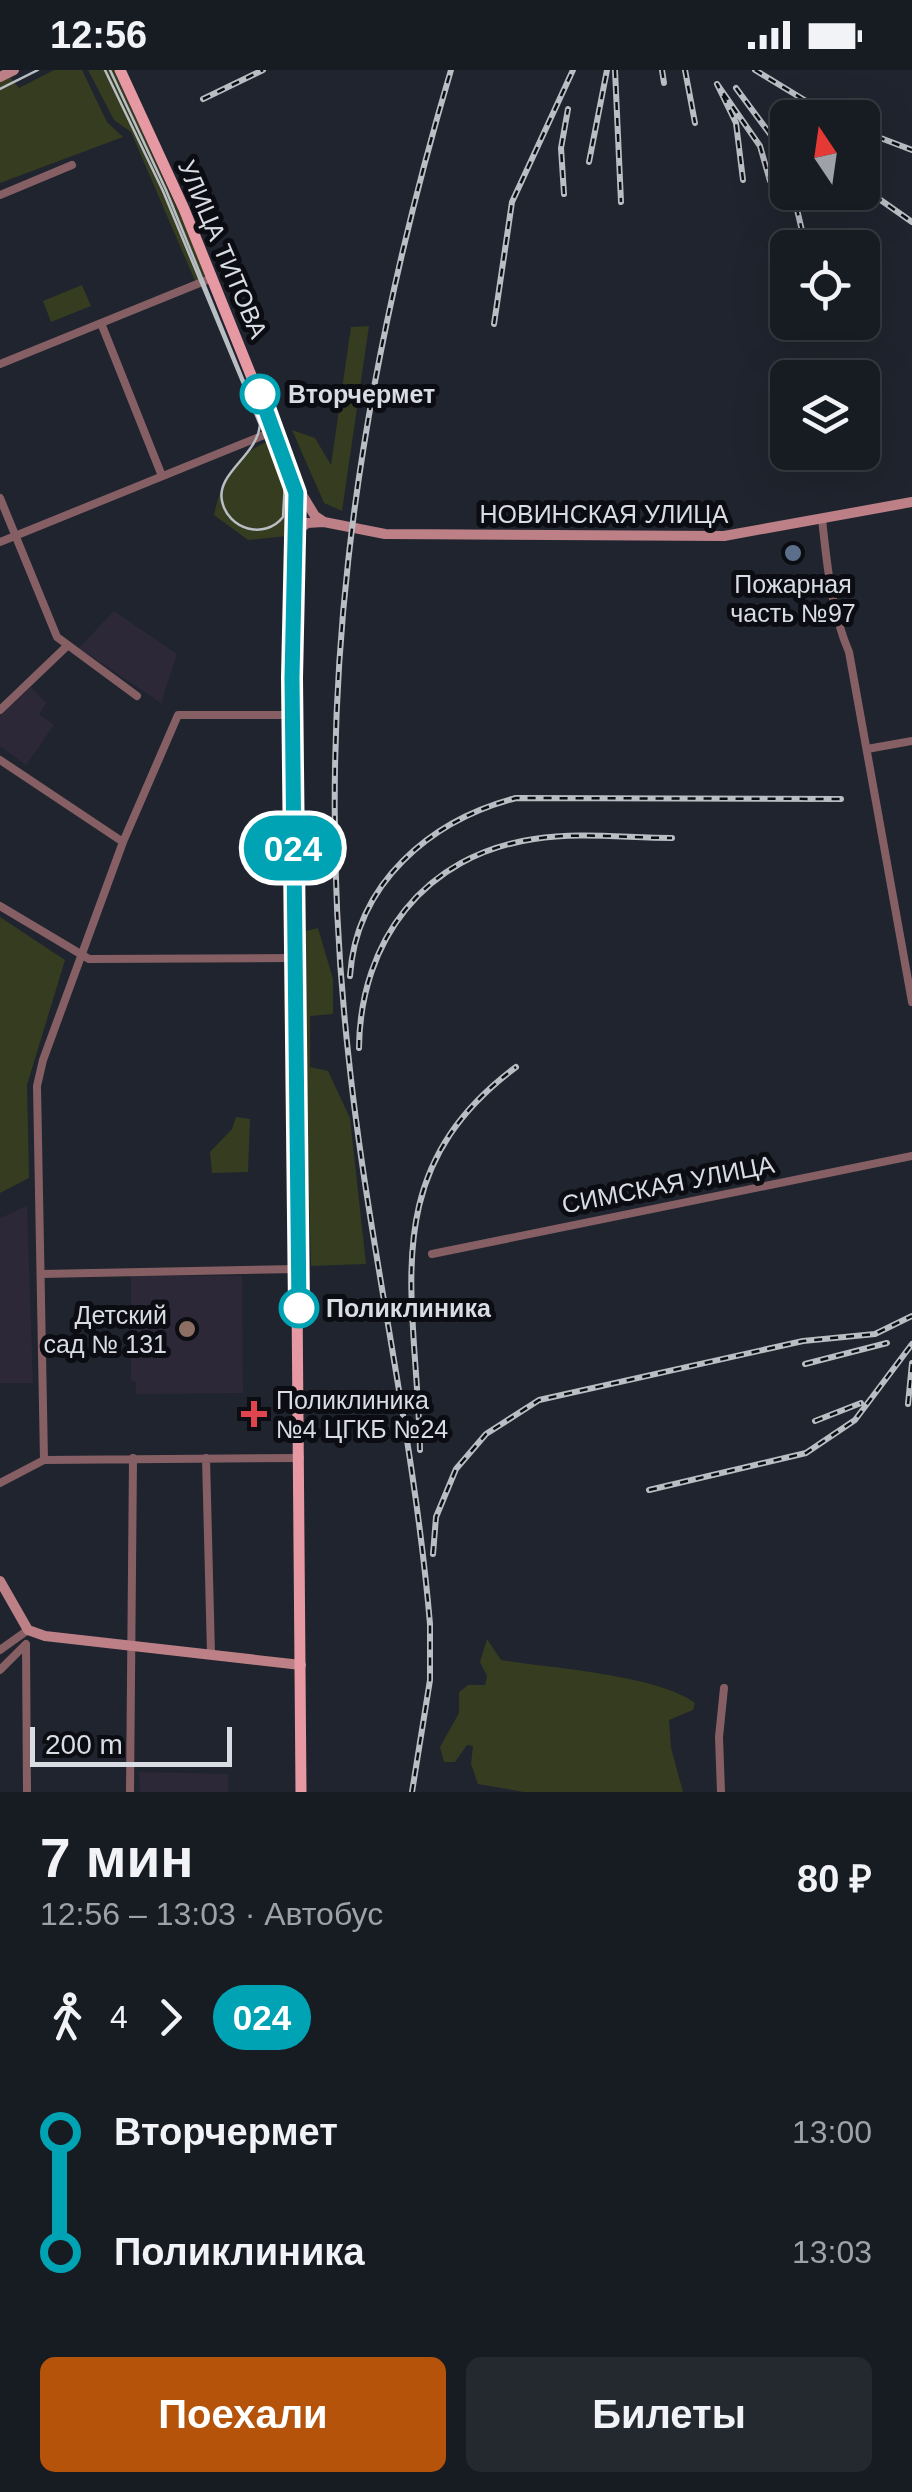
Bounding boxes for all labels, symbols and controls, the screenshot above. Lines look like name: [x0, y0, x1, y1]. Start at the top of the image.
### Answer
text: 12:56: [50, 14, 147, 56]
north arrow: [770, 100, 880, 210]
map controls: [770, 100, 880, 470]
street label: УЛИЦА ТИТОВА: [173, 156, 273, 343]
button: locate: [770, 230, 880, 340]
button: layers: [770, 360, 880, 470]
marker: Вторчермет: [241, 375, 279, 413]
place label: Вторчермет: [288, 380, 435, 408]
street label: НОВИНСКАЯ УЛИЦА: [479, 500, 729, 528]
marker: Пожарная часть №97: [782, 542, 804, 564]
place label: Пожарная часть №97: [730, 570, 856, 627]
line badge: 024: [236, 816, 350, 880]
text: 024: [264, 829, 322, 868]
street label: СИМСКАЯ УЛИЦА: [559, 1150, 777, 1218]
marker: Поликлиника: [280, 1289, 318, 1327]
place label: Поликлиника: [326, 1294, 492, 1322]
place label: Детский сад № 131: [44, 1301, 167, 1358]
marker: Детский сад № 131: [176, 1318, 198, 1340]
place label: Поликлиника №4 ЦГКБ №24: [276, 1386, 448, 1443]
marker: Поликлиника №4 ЦГКБ №24: [241, 1401, 267, 1427]
scale bar: [30, 1722, 232, 1766]
text: 200 m: [45, 1729, 123, 1760]
text: 7 мин: [40, 1827, 194, 1889]
text: 80 ₽: [797, 1858, 872, 1900]
text: 12:56 – 13:03 · Автобус: [40, 1896, 383, 1932]
icon: walk: [40, 1990, 95, 2045]
icon: forward: [143, 1990, 198, 2045]
text: 024: [233, 1998, 291, 2037]
text: 4: [110, 1999, 128, 2035]
text: Вторчермет: [114, 2111, 338, 2153]
text: 13:00: [792, 2114, 872, 2150]
text: Поликлиника: [114, 2231, 365, 2273]
text: 13:03: [792, 2234, 872, 2270]
button: Поехали: [40, 2357, 446, 2472]
button: Билеты: [466, 2357, 872, 2472]

